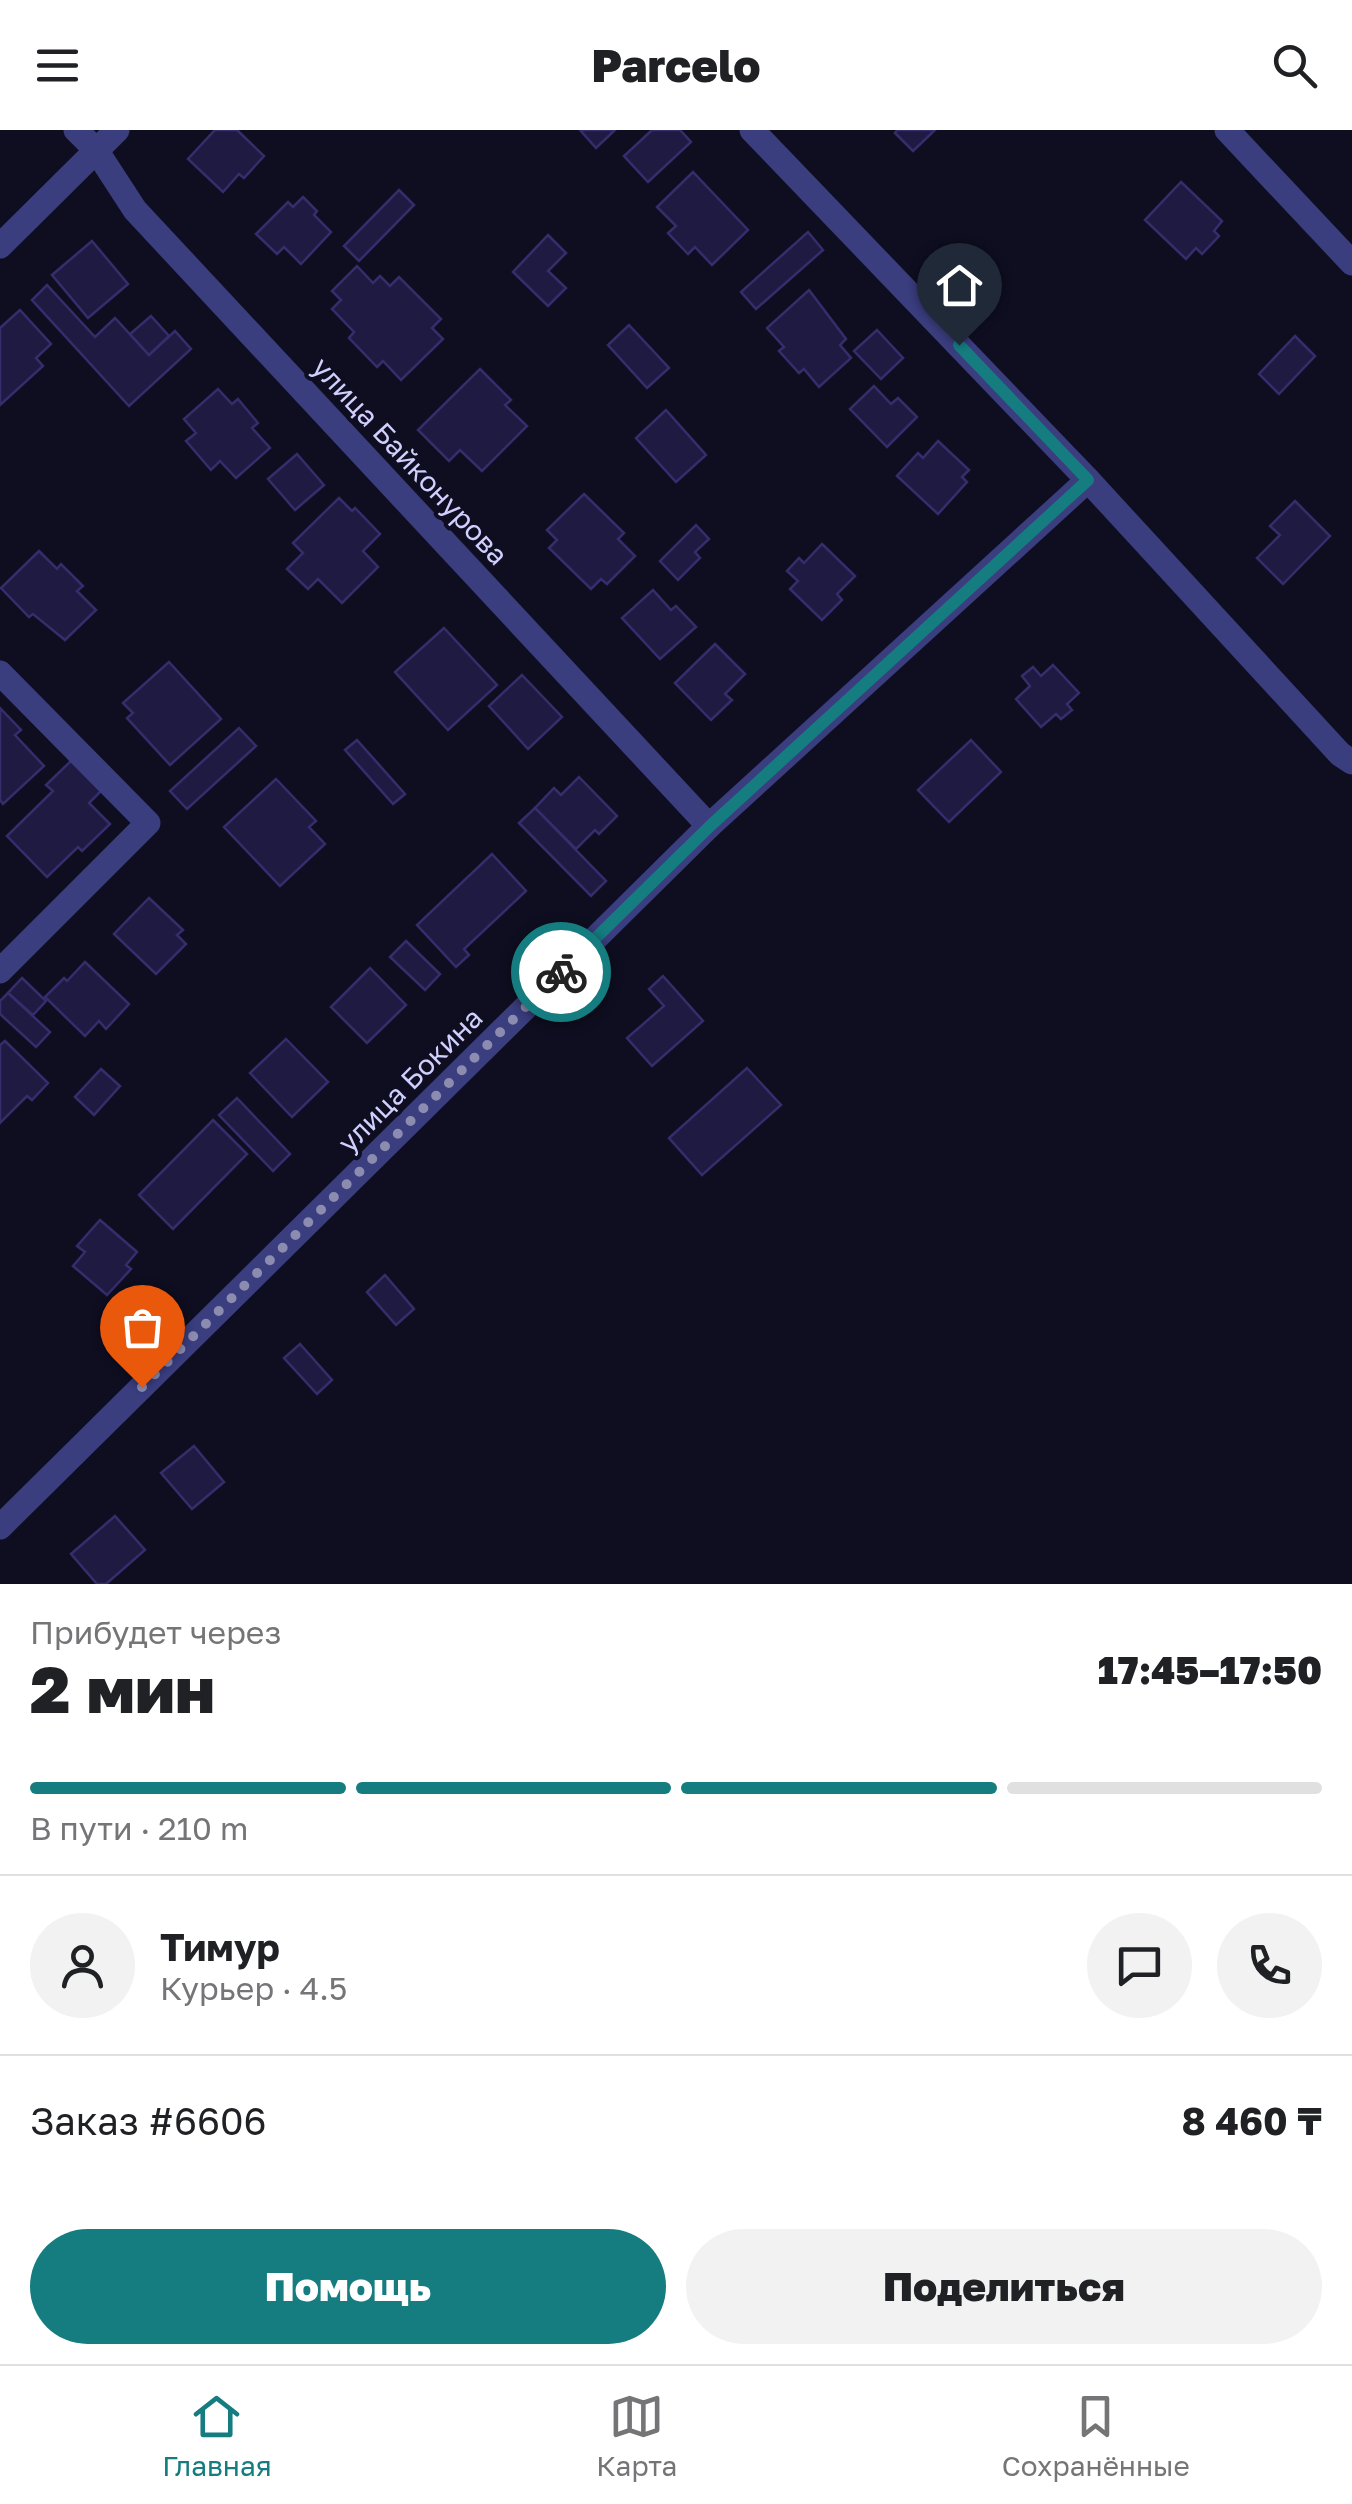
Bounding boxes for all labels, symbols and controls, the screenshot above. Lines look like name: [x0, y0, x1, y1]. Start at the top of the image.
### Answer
icon: menu: [30, 38, 85, 93]
text: Parcelo: [592, 38, 760, 92]
icon: search: [1267, 38, 1322, 93]
pin: [917, 243, 1002, 346]
icon: home: [932, 258, 987, 313]
street label: улица Байконурова: [306, 350, 515, 571]
courier: [511, 922, 611, 1022]
icon: bike: [534, 945, 589, 1000]
street label: улица Бокина: [331, 1001, 489, 1159]
pin: [100, 1285, 185, 1388]
icon: bag: [115, 1300, 170, 1355]
text: Прибудет через: [30, 1613, 281, 1651]
text: 17:45–17:50: [1098, 1647, 1322, 1692]
text: 2 мин: [30, 1649, 215, 1727]
text: В пути · 210 m: [30, 1809, 248, 1847]
button: person: [30, 1913, 135, 2018]
button: chat: [1087, 1913, 1192, 2018]
button: phone: [1217, 1913, 1322, 2018]
text: Тимур: [160, 1924, 280, 1969]
text: Курьер · 4.5: [160, 1969, 347, 2007]
text: Заказ #6606: [30, 2098, 267, 2143]
text: 8 460 ₸: [1181, 2098, 1322, 2143]
button: Помощь: [30, 2229, 666, 2344]
button: Поделиться: [686, 2229, 1322, 2344]
tab: Главная: [162, 2389, 272, 2482]
tab: Карта: [596, 2389, 677, 2482]
tab: Сохранённые: [1002, 2389, 1190, 2482]

